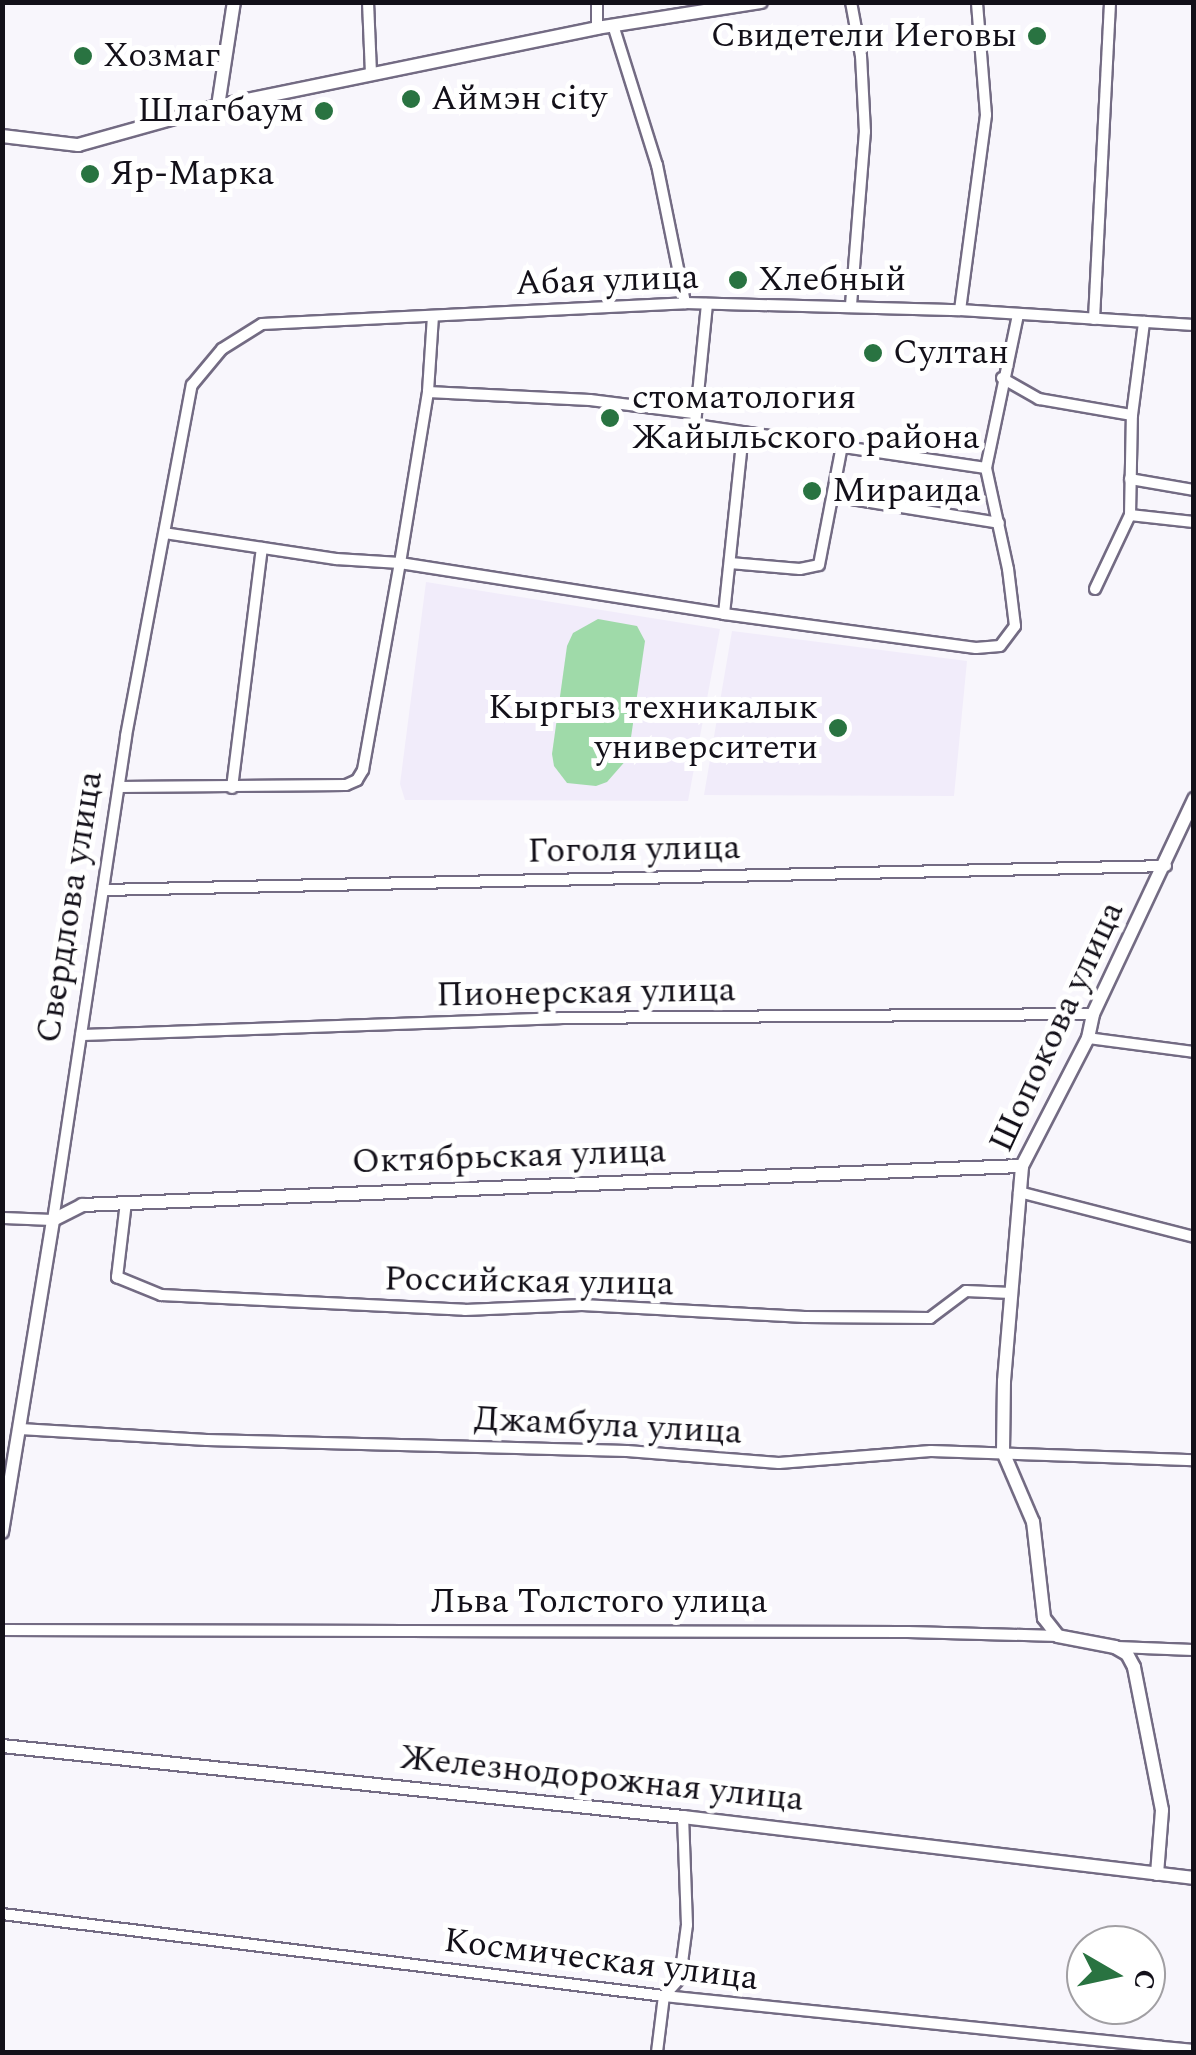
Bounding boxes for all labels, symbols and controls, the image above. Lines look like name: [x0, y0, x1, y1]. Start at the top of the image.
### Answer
place label: Свидетели Иеговы: [711, 15, 1017, 57]
marker: Свидетели Иеговы: [1026, 25, 1048, 47]
place label: Хозмаг: [103, 35, 220, 77]
marker: Хозмаг: [72, 45, 94, 67]
place label: Аймэн city: [431, 78, 607, 120]
marker: Аймэн city: [400, 88, 422, 110]
place label: Шлагбаум: [138, 90, 304, 132]
marker: Шлагбаум: [313, 100, 335, 122]
place label: Яр-Марка: [110, 153, 274, 195]
marker: Яр-Марка: [79, 163, 101, 185]
street label: Абая улица: [515, 257, 699, 305]
place label: Хлебный: [758, 259, 906, 301]
marker: Хлебный: [727, 269, 749, 291]
place label: Султан: [893, 332, 1009, 374]
marker: Султан: [862, 342, 884, 364]
place label: стоматология Жайыльского района: [632, 377, 980, 459]
marker: стоматология Жайыльского района: [597, 405, 623, 431]
place label: Мираида: [832, 470, 981, 512]
marker: Мираида: [801, 480, 823, 502]
place label: Кыргыз техникалык университети: [488, 687, 818, 769]
marker: Кыргыз техникалык университети: [827, 717, 849, 739]
street label: Свердлова улица: [28, 768, 112, 1046]
street label: Гоголя улица: [527, 827, 741, 873]
street label: Шопокова улица: [981, 895, 1133, 1159]
street label: Пионерская улица: [436, 969, 736, 1017]
street label: Октябрьская улица: [351, 1131, 667, 1183]
street label: Российская улица: [384, 1258, 674, 1306]
street label: Джамбула улица: [473, 1398, 743, 1454]
street label: Льва Толстого улица: [430, 1581, 768, 1623]
street label: Железнодорожная улица: [398, 1737, 806, 1821]
street label: Космическая улица: [441, 1920, 761, 2000]
north arrow: [1066, 1925, 1166, 2025]
text: С: [1121, 1966, 1167, 1993]

